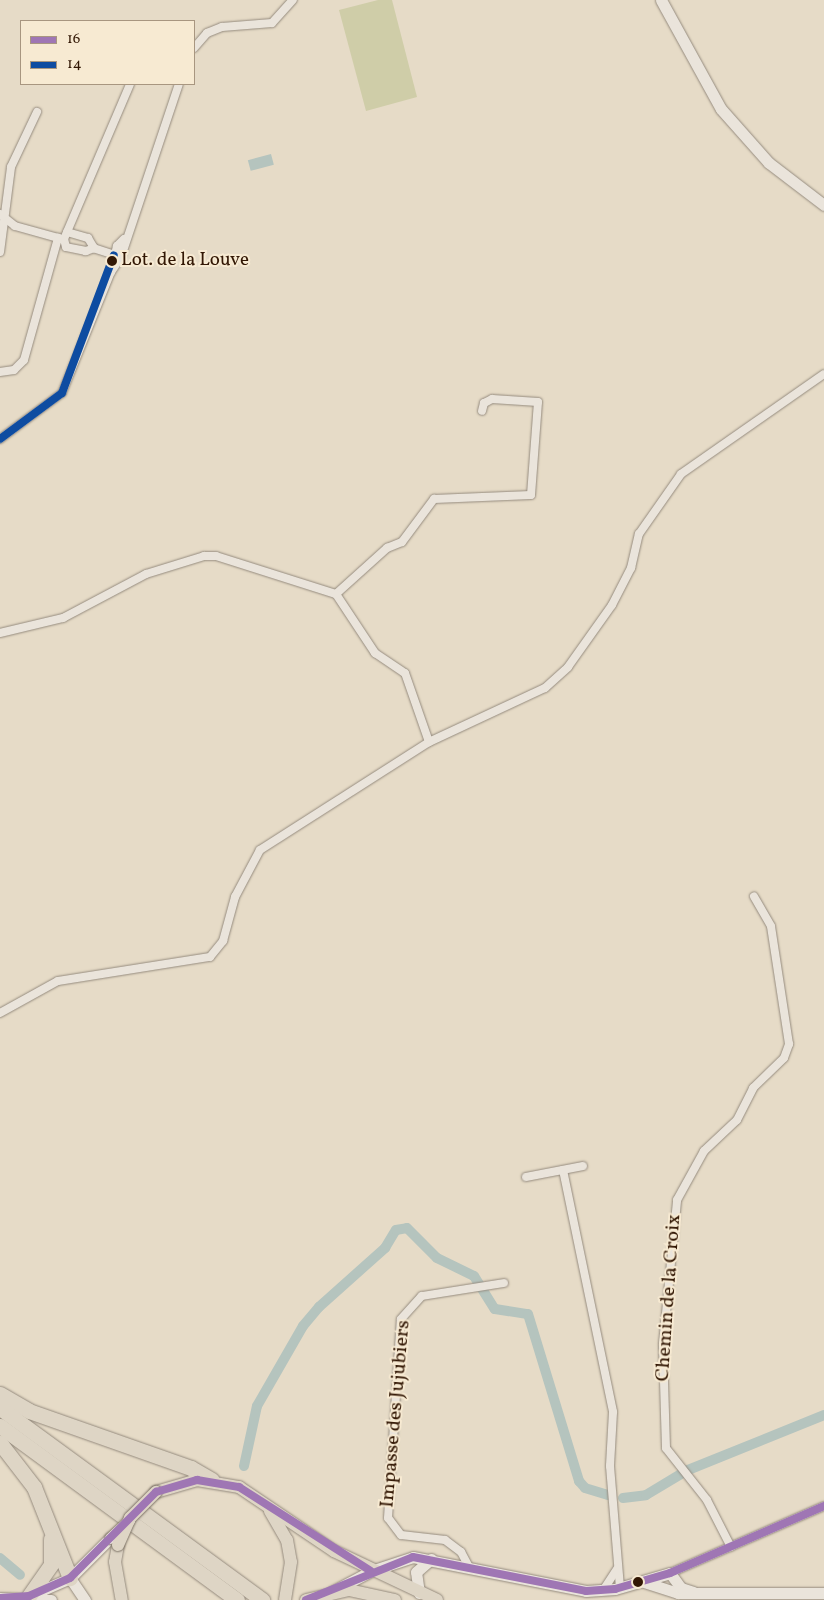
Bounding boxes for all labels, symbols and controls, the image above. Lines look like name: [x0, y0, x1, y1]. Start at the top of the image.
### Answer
legend: [20, 20, 195, 85]
text: 16: [67, 29, 80, 50]
text: 14: [67, 54, 82, 75]
place label: Lot. de la Louve: [121, 250, 249, 272]
marker: Lot. de la Louve: [107, 256, 117, 266]
street label: Chemin de la Croix: [651, 1214, 687, 1382]
street label: Impasse des Jujubiers: [376, 1319, 416, 1509]
unlabelled marker: [633, 1577, 643, 1587]

